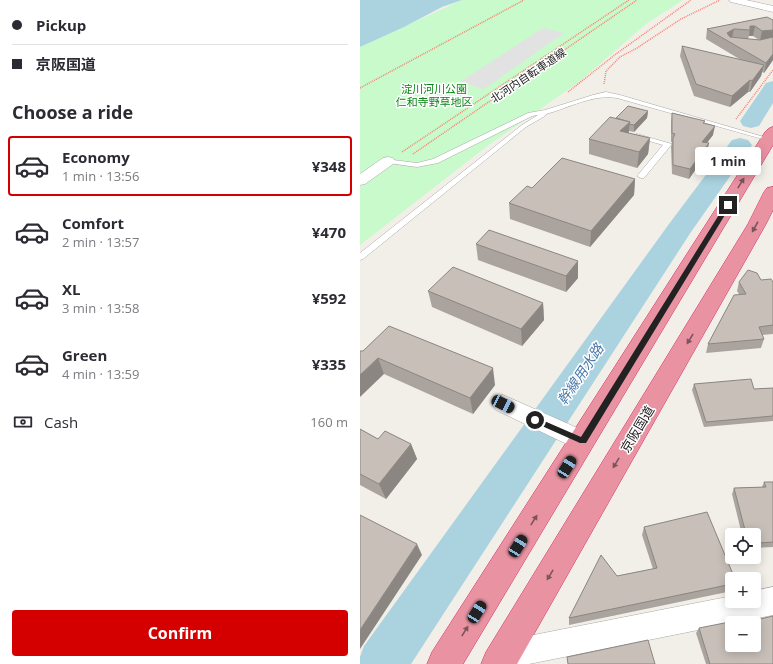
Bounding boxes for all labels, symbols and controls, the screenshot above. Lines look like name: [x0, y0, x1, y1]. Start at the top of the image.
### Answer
text: Pickup: [36, 15, 86, 35]
street label: 北河内自転車道線: [487, 44, 569, 106]
text: 京阪国道: [36, 54, 96, 74]
park label: 淀川河川公園 仁和寺野草地区: [396, 81, 473, 109]
text: Choose a ride: [12, 100, 133, 124]
text: Economy: [62, 147, 130, 167]
callout: 1 min: [695, 147, 761, 175]
icon: car: [14, 148, 50, 184]
text: 1 min: [710, 152, 746, 170]
text: ¥348: [312, 156, 346, 176]
text: 1 min · 13:56: [62, 167, 139, 185]
one-way arrow: [737, 178, 745, 188]
route end: [719, 196, 737, 214]
text: Comfort: [62, 213, 124, 233]
icon: car: [14, 214, 50, 250]
one-way arrow: [752, 221, 759, 233]
text: ¥470: [312, 222, 346, 242]
text: 2 min · 13:57: [62, 233, 139, 251]
text: XL: [62, 279, 80, 299]
icon: car: [14, 280, 50, 316]
text: ¥592: [312, 288, 346, 308]
text: 3 min · 13:58: [62, 299, 139, 317]
one-way arrow: [686, 333, 693, 345]
water label: 幹線用水路: [553, 339, 608, 408]
text: Green: [62, 345, 107, 365]
icon: car: [14, 346, 50, 382]
text: ¥335: [312, 354, 346, 374]
text: 4 min · 13:59: [62, 365, 139, 383]
car: [490, 393, 516, 415]
street label: 京阪国道: [616, 402, 658, 456]
icon: cash: [12, 411, 34, 433]
route start: [526, 411, 544, 429]
text: Cash: [44, 412, 78, 432]
text: 160 m: [310, 413, 348, 431]
car: [556, 454, 578, 480]
one-way arrow: [613, 457, 620, 469]
one-way arrow: [530, 515, 537, 526]
map controls: [725, 528, 761, 652]
button: locate: [725, 528, 761, 564]
car: [507, 533, 529, 559]
one-way arrow: [547, 569, 554, 581]
button: +: [725, 572, 761, 608]
car: [466, 599, 488, 625]
button: Confirm: [12, 610, 348, 656]
button: −: [725, 616, 761, 652]
one-way arrow: [461, 626, 469, 636]

